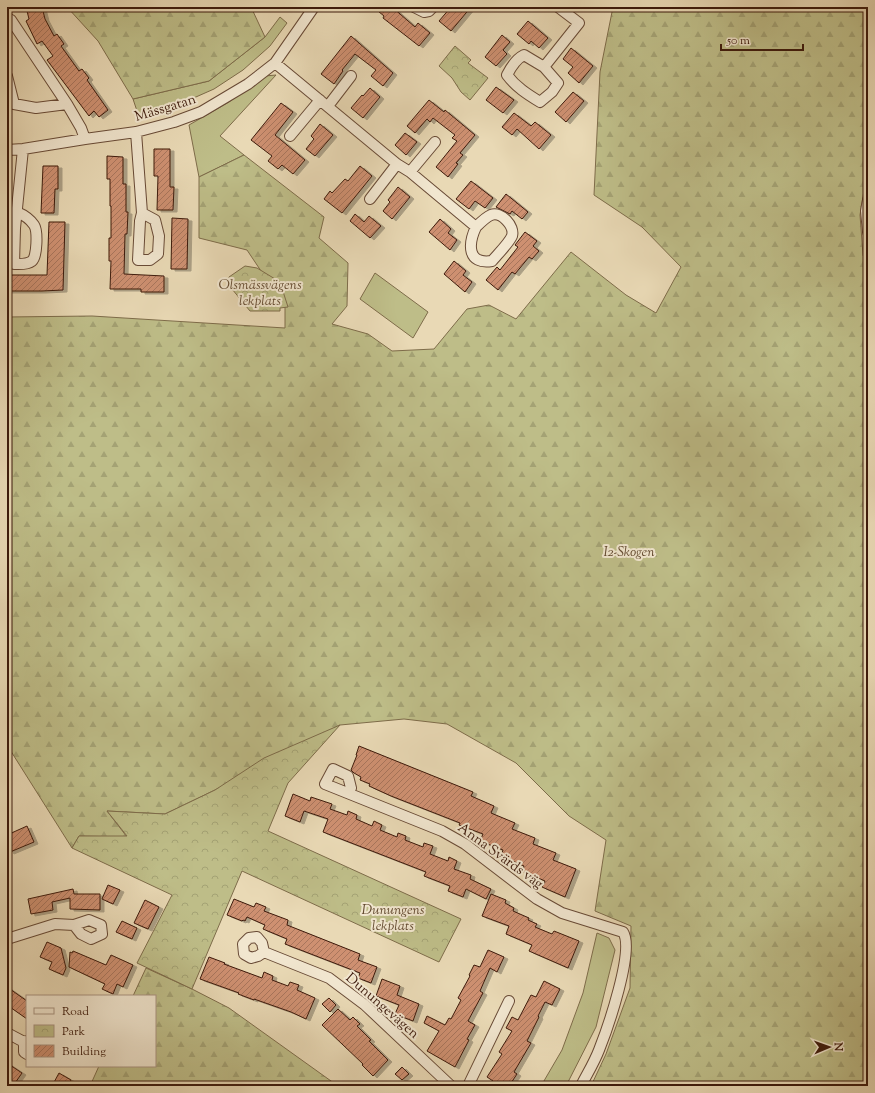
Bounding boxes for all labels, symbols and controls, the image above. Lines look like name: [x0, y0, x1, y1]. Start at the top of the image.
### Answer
scale bar: [721, 26, 803, 52]
text: 50 m: [726, 32, 750, 50]
street label: Mässgatan: [133, 90, 199, 128]
park label: Olsmässvägens lekplats: [218, 276, 302, 312]
park label: I2-Skogen: [603, 543, 655, 563]
street label: Anna Svärds väg: [453, 819, 547, 895]
park label: Dunungens lekplats: [361, 901, 425, 937]
street label: Dunungevägen: [341, 969, 423, 1044]
legend: [26, 995, 156, 1067]
text: Road: [62, 1003, 89, 1021]
text: Park: [62, 1023, 85, 1041]
north arrow: [809, 1027, 849, 1067]
text: N: [830, 1041, 846, 1052]
text: Building: [62, 1043, 106, 1061]

